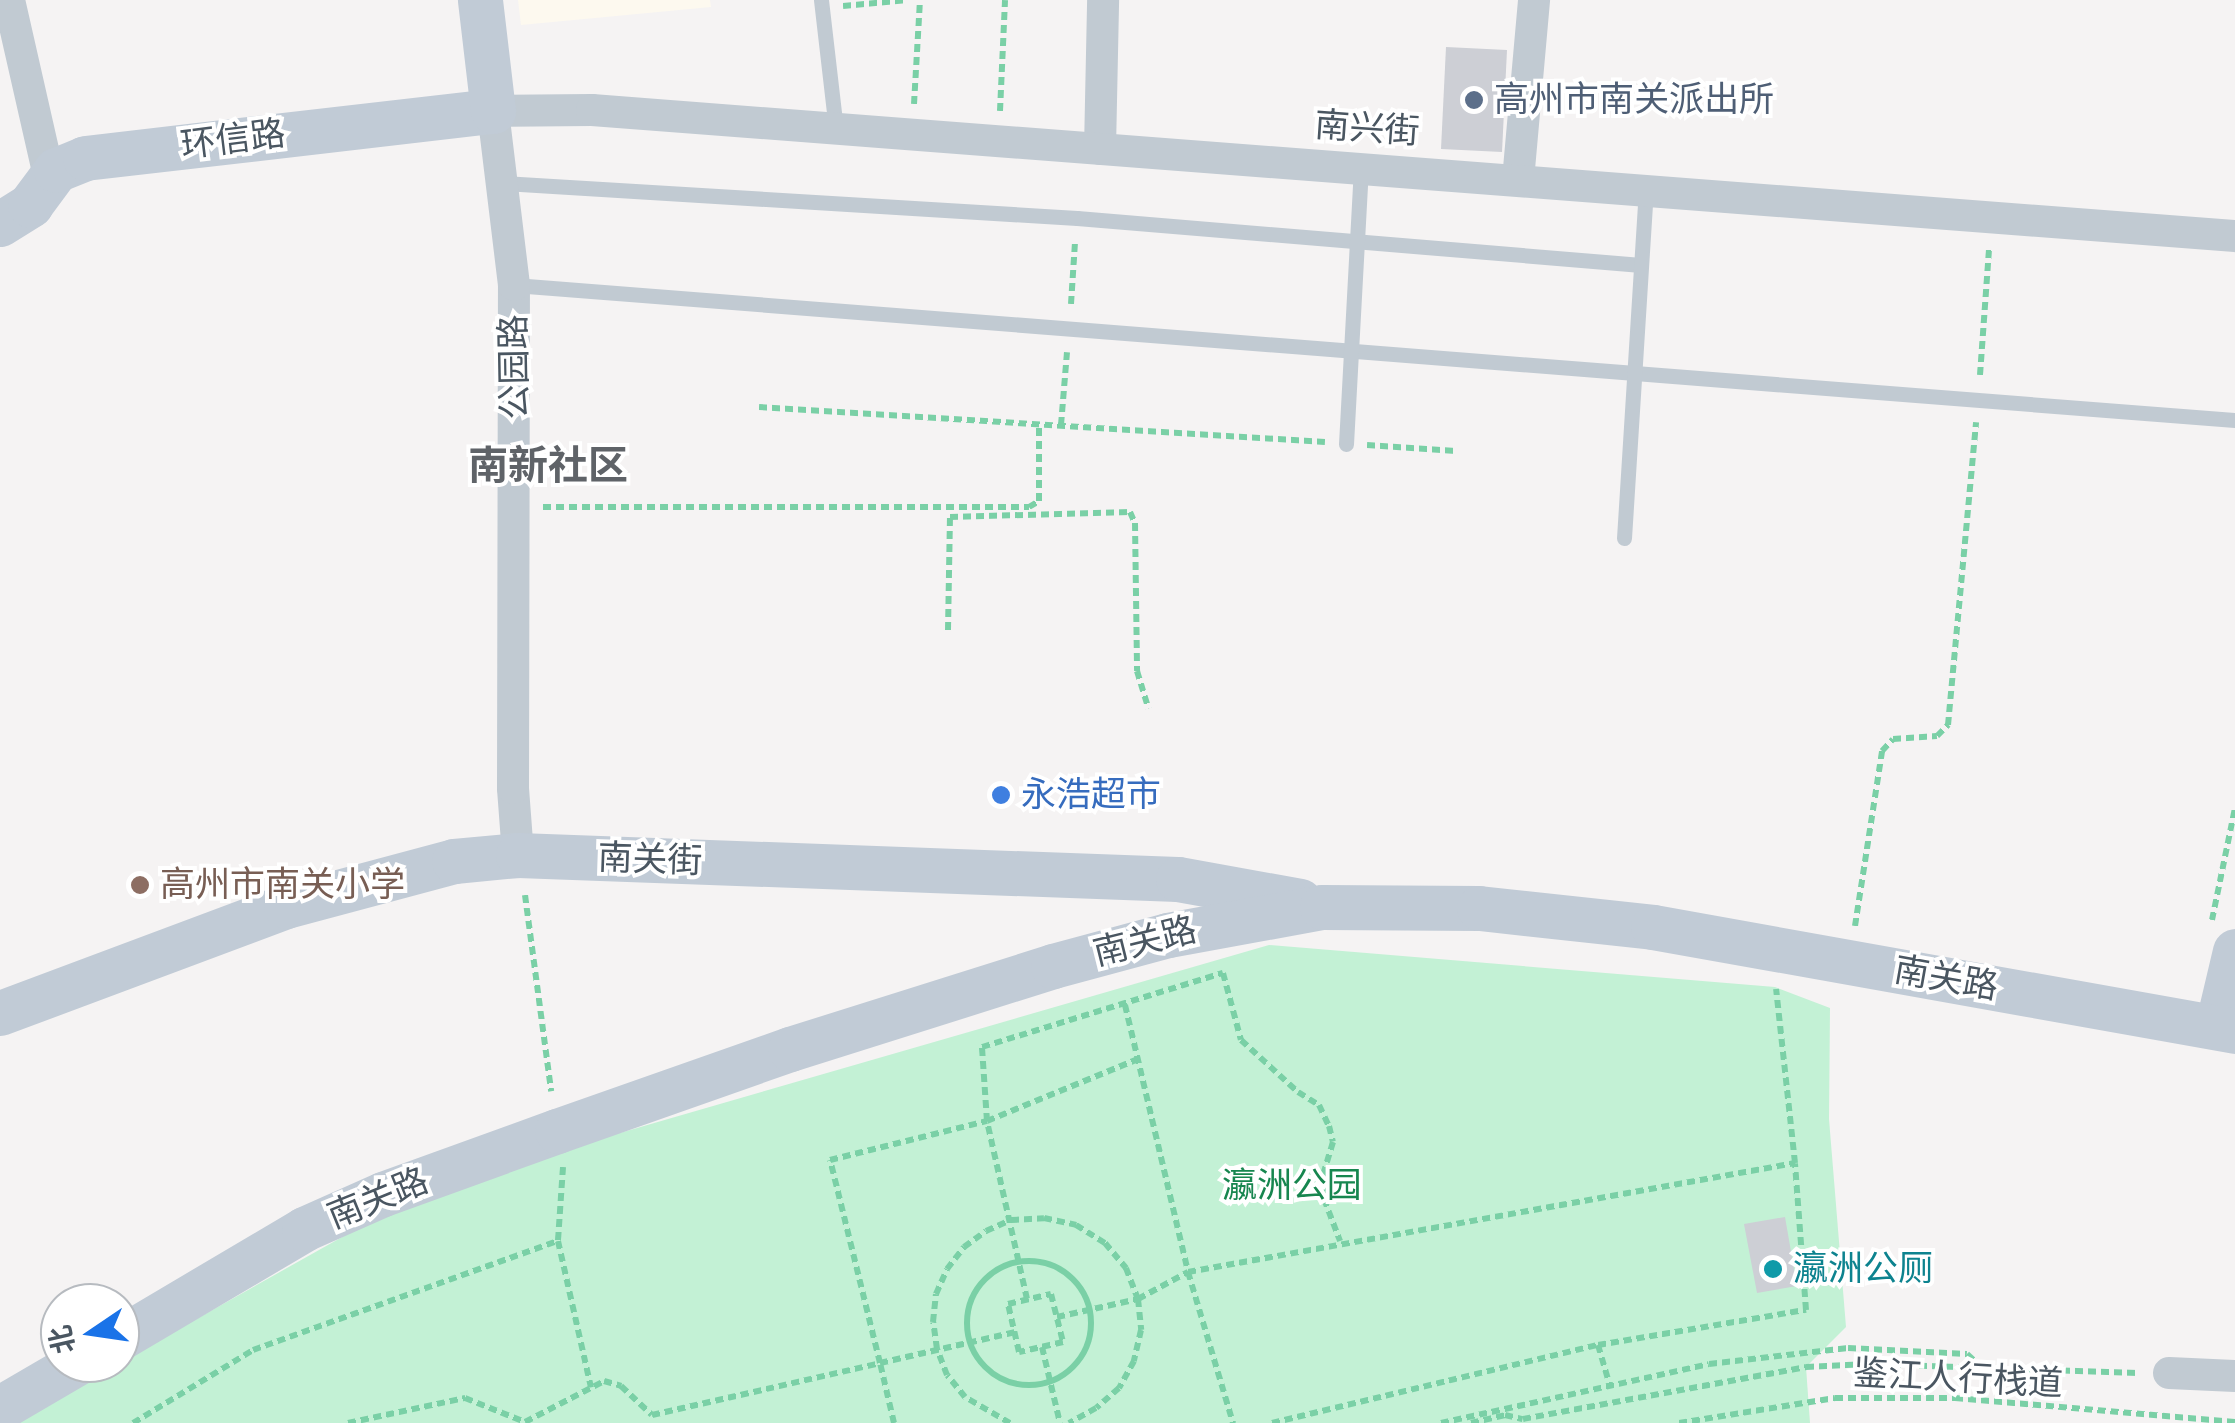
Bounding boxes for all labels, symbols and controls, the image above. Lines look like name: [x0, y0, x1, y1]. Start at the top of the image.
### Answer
place label: 高州市南关派出所: [1494, 79, 1774, 121]
marker: 高州市南关派出所: [1463, 89, 1485, 111]
street label: 南兴街: [1313, 104, 1421, 154]
street label: 环信路: [178, 113, 288, 167]
street label: 公园路: [493, 314, 537, 420]
district label: 南新社区: [468, 442, 628, 490]
place label: 永浩超市: [1021, 774, 1161, 816]
marker: 永浩超市: [990, 784, 1012, 806]
street label: 南关街: [597, 837, 703, 883]
place label: 高州市南关小学: [160, 864, 405, 906]
marker: 高州市南关小学: [129, 874, 151, 896]
street label: 南关路: [1089, 909, 1201, 975]
street label: 南关路: [1891, 949, 2001, 1009]
street label: 南关路: [321, 1160, 435, 1238]
park label: 瀛洲公园: [1222, 1165, 1362, 1207]
place label: 瀛洲公厕: [1793, 1248, 1933, 1290]
marker: 瀛洲公厕: [1762, 1258, 1784, 1280]
north arrow: [40, 1283, 140, 1383]
text: 北: [43, 1322, 82, 1357]
street label: 鉴江人行栈道: [1852, 1353, 2064, 1405]

